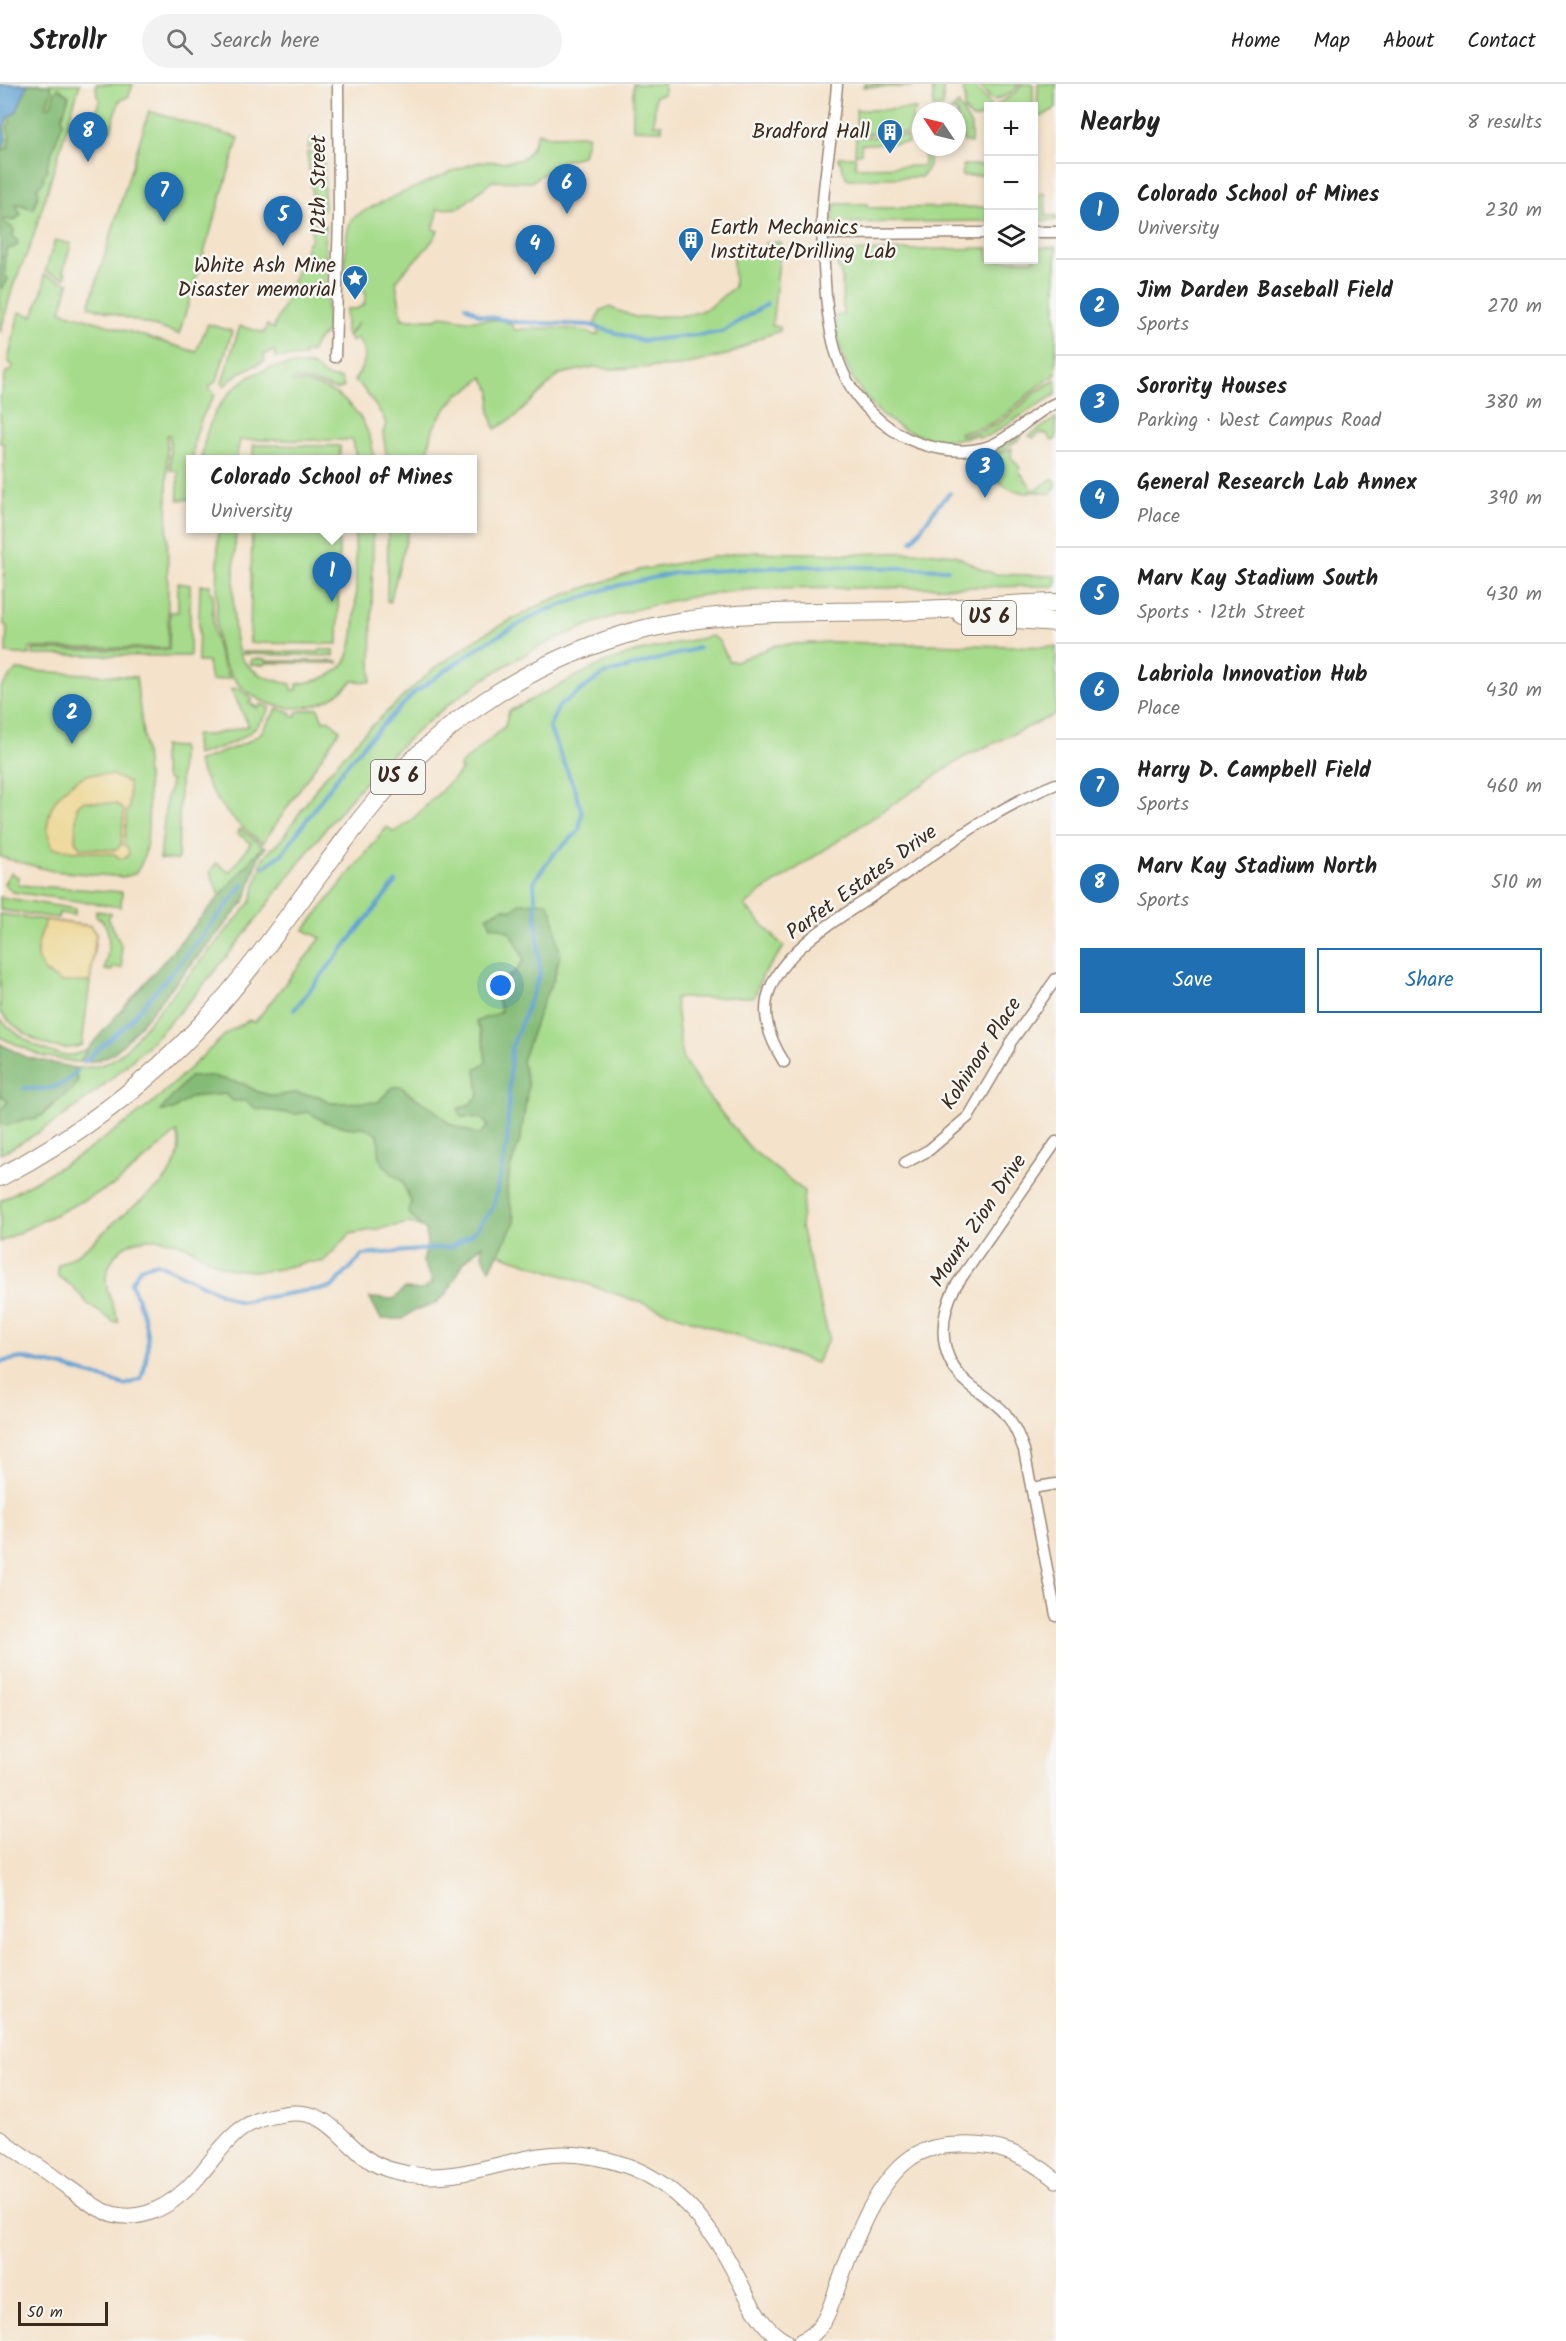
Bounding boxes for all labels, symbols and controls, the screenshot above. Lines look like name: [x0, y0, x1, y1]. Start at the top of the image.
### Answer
search box: [142, 14, 562, 68]
text: Strollr: [30, 19, 106, 64]
text: Search here: [211, 24, 320, 59]
icon: search: [163, 25, 196, 58]
text: Home: [1231, 25, 1280, 58]
text: Map: [1313, 25, 1350, 58]
text: About: [1383, 25, 1434, 58]
text: Contact: [1467, 25, 1536, 58]
north arrow: [912, 102, 966, 156]
map controls: [984, 102, 1038, 264]
button: +: [984, 102, 1038, 156]
text: Nearby: [1080, 102, 1160, 144]
text: 8 results: [1467, 107, 1542, 139]
pin: 8: [68, 112, 107, 162]
place label: Bradford Hall: [752, 116, 870, 149]
building icon: Bradford Hall: [875, 117, 905, 155]
street label: 12th Street: [303, 134, 336, 235]
button: −: [984, 156, 1038, 210]
pin: 6: [548, 164, 586, 214]
pin: 7: [144, 172, 184, 222]
text: Colorado School of Mines: [1137, 178, 1379, 213]
text: 1: [1096, 195, 1103, 227]
text: 230 m: [1485, 195, 1542, 227]
pin: 5: [264, 196, 302, 246]
button: layers: [984, 210, 1038, 264]
place label: Earth Mechanics Institute/Drilling Lab: [710, 212, 896, 269]
text: University: [1137, 213, 1219, 245]
building icon: Earth Mechanics Institute/Drilling Lab: [676, 225, 706, 263]
pin: 4: [516, 226, 554, 275]
place label: White Ash Mine Disaster memorial: [177, 250, 337, 307]
place icon: White Ash Mine Disaster memorial: [340, 263, 370, 301]
text: Jim Darden Baseball Field: [1137, 274, 1393, 309]
text: 2: [1094, 291, 1105, 323]
text: 270 m: [1487, 291, 1542, 323]
text: Sports: [1137, 309, 1189, 341]
text: Sorority Houses: [1137, 370, 1287, 405]
text: 3: [1094, 387, 1105, 419]
text: 380 m: [1485, 387, 1542, 419]
text: Parking · West Campus Road: [1137, 405, 1381, 437]
pin: 3: [966, 448, 1004, 498]
popup: [186, 455, 477, 533]
text: Colorado School of Mines: [210, 461, 453, 496]
text: General Research Lab Annex: [1137, 466, 1417, 501]
text: 4: [1094, 483, 1105, 515]
text: 390 m: [1487, 483, 1542, 515]
text: University: [210, 496, 292, 528]
text: Place: [1137, 501, 1180, 533]
pin: 1: [312, 552, 352, 602]
text: Marv Kay Stadium South: [1137, 562, 1378, 597]
text: 5: [1094, 579, 1105, 611]
text: 430 m: [1486, 579, 1542, 611]
text: Sports · 12th Street: [1137, 597, 1305, 629]
road number: US 6: [962, 601, 1016, 635]
text: Labriola Innovation Hub: [1137, 658, 1368, 693]
text: 6: [1094, 675, 1105, 707]
text: 430 m: [1486, 675, 1542, 707]
text: Place: [1137, 693, 1180, 725]
pin: 2: [52, 694, 92, 744]
text: Harry D. Campbell Field: [1137, 754, 1371, 789]
road number: US 6: [371, 760, 425, 794]
text: 7: [1095, 771, 1104, 803]
text: 460 m: [1486, 771, 1542, 803]
text: Sports: [1137, 789, 1189, 821]
street label: Parfet Estates Drive: [779, 816, 945, 949]
text: Marv Kay Stadium North: [1137, 850, 1377, 885]
text: 8: [1094, 867, 1105, 899]
text: 510 m: [1491, 867, 1542, 899]
text: Sports: [1137, 885, 1189, 917]
button: Save: [1080, 948, 1305, 1013]
button: Share: [1317, 948, 1542, 1013]
your location: [486, 971, 515, 1000]
street label: Kohinoor Place: [933, 990, 1031, 1117]
street label: Mount Zion Drive: [922, 1147, 1036, 1294]
scale bar: [18, 2299, 108, 2326]
text: 50 m: [27, 2300, 63, 2325]

